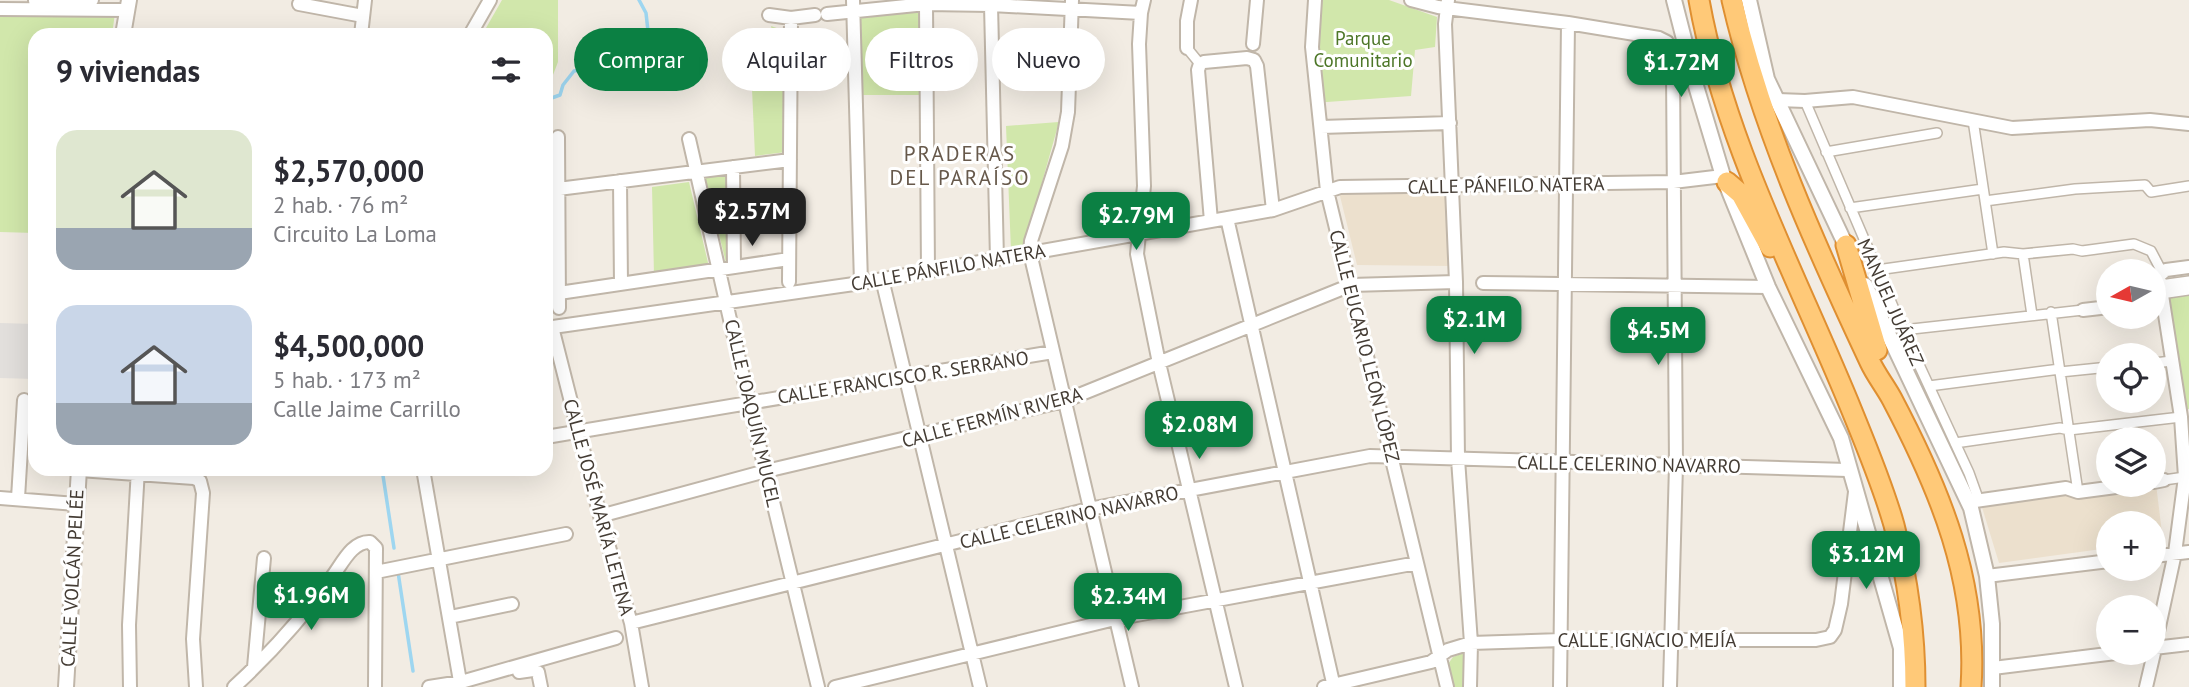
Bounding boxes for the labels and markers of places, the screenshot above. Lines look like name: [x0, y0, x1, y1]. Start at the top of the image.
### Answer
pin: $1.72M: [1624, 40, 1738, 99]
pin: $2.57M: [695, 188, 809, 248]
pin: $2.79M: [1079, 192, 1193, 252]
pin: $2.1M: [1425, 296, 1523, 356]
pin: $4.5M: [1609, 308, 1707, 367]
pin: $2.08M: [1142, 402, 1256, 461]
pin: $3.12M: [1809, 532, 1923, 591]
pin: $1.96M: [254, 572, 368, 632]
pin: $2.34M: [1071, 574, 1185, 633]

